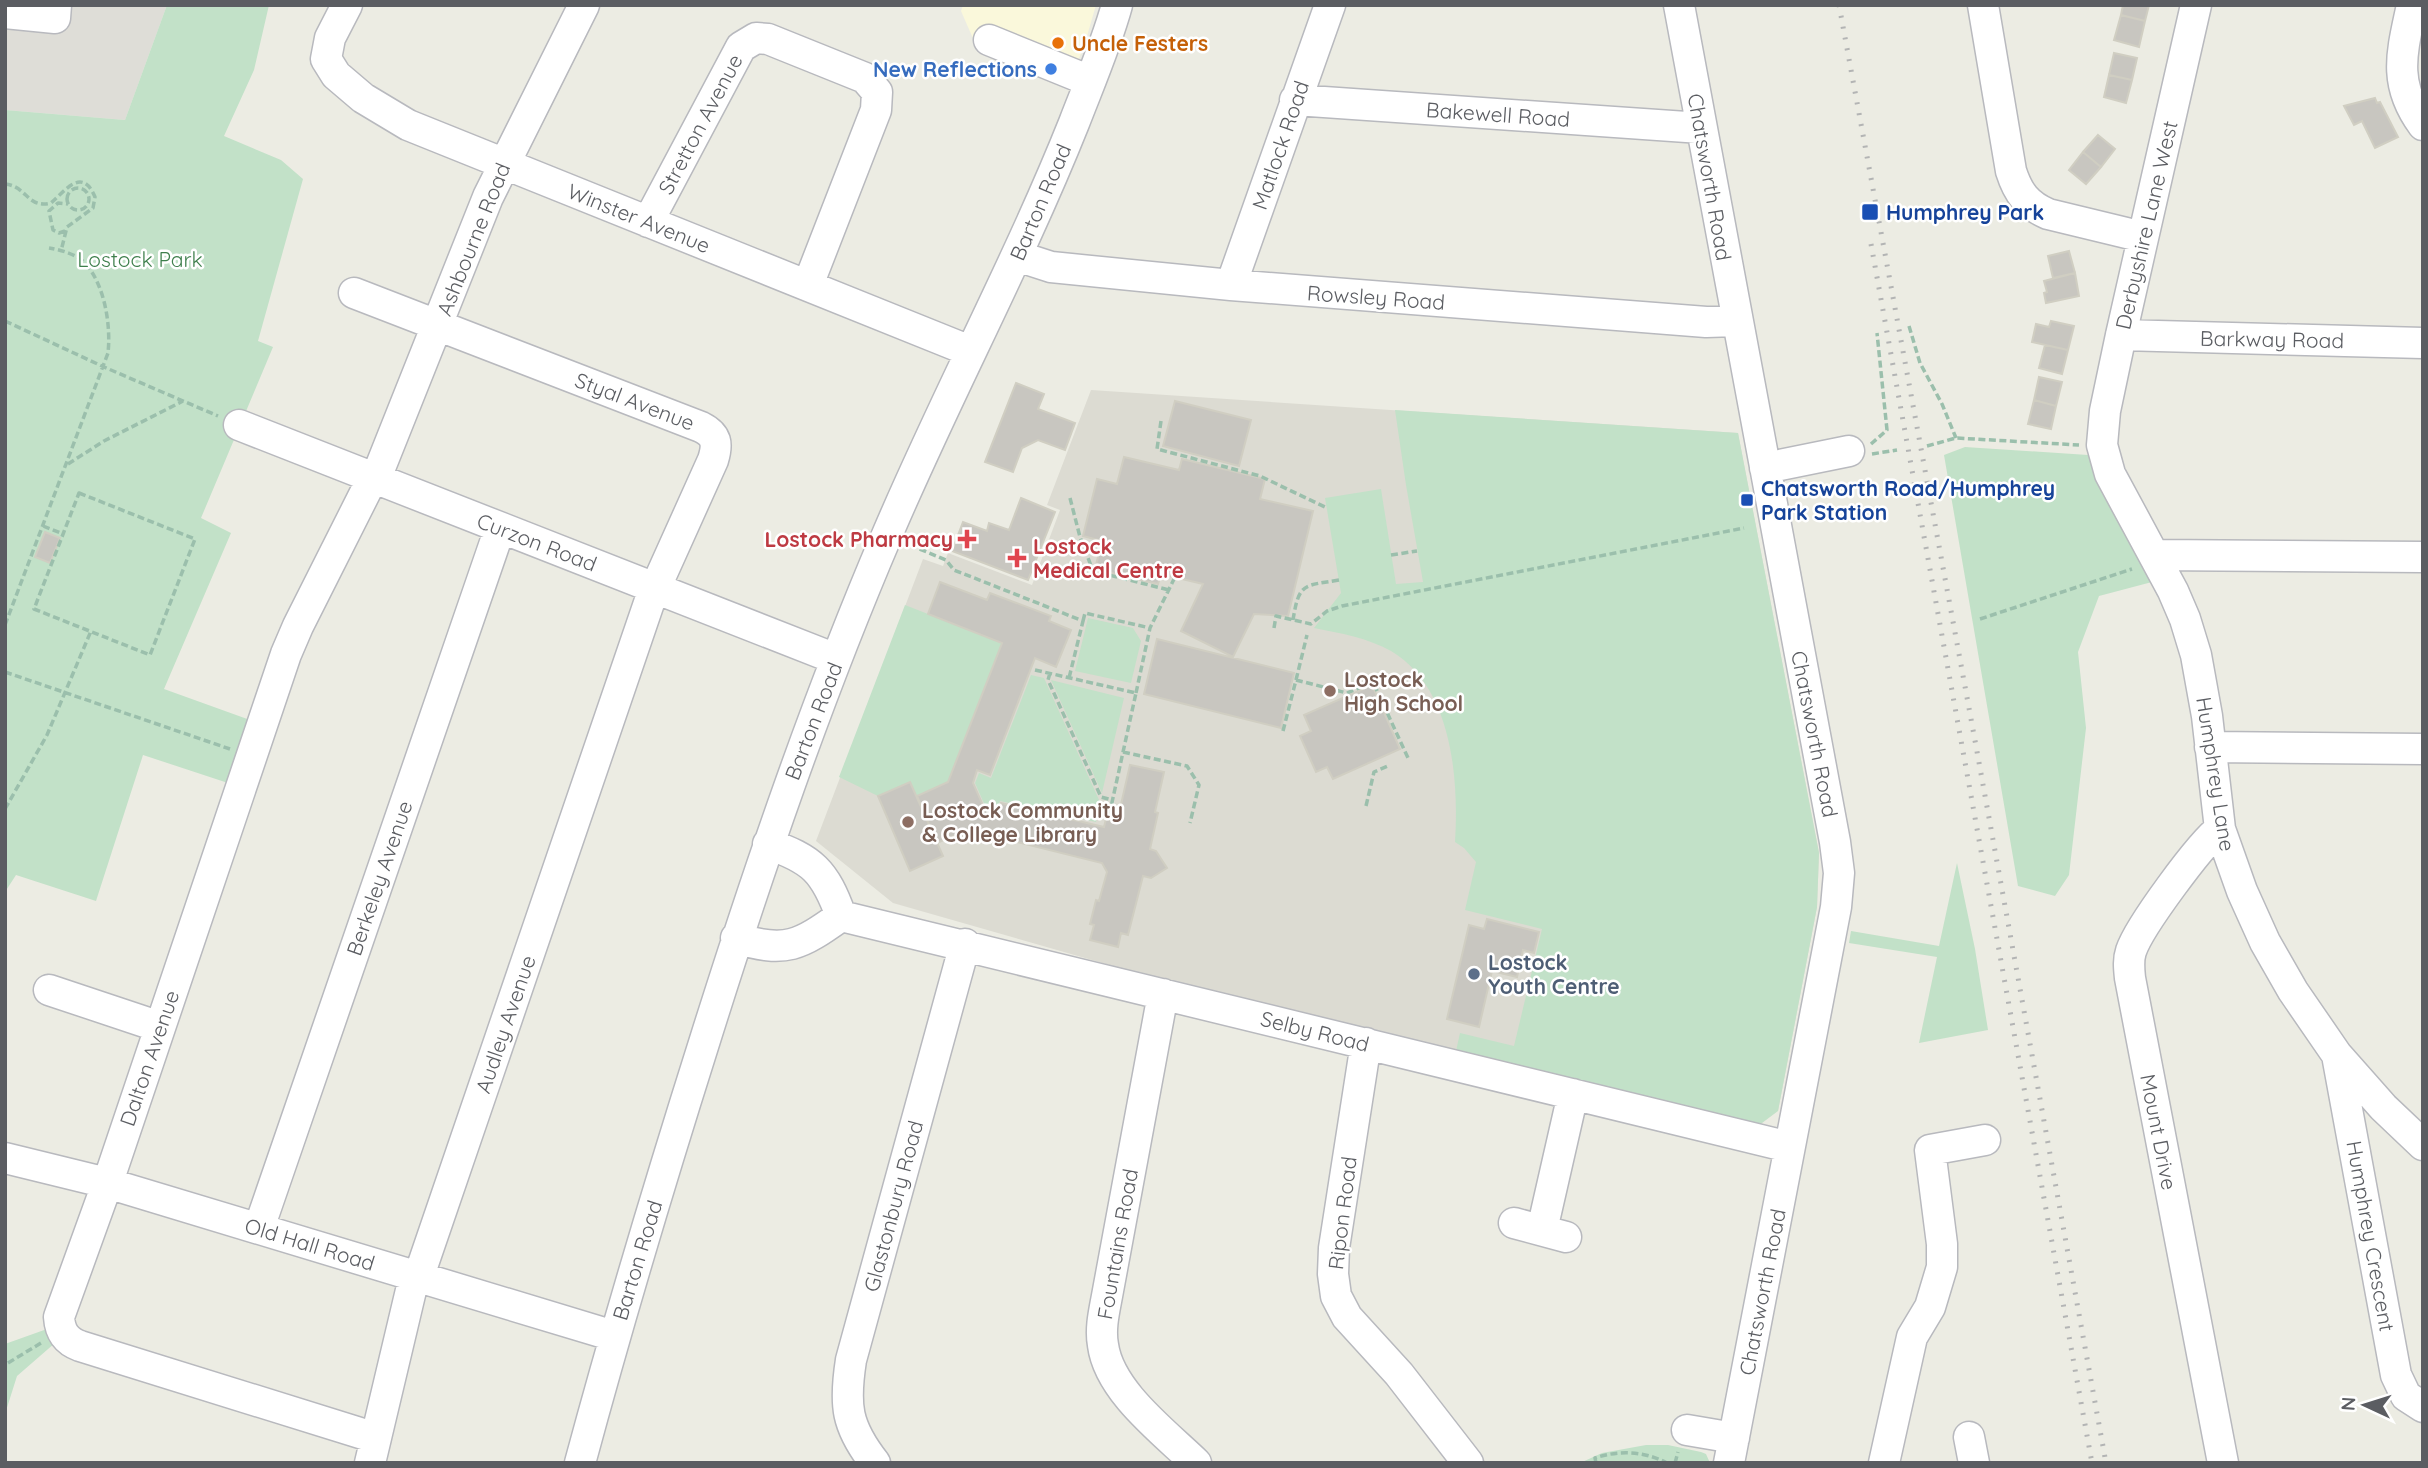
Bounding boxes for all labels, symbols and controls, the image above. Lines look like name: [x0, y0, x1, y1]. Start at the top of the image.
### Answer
place label: Uncle Festers: [1072, 30, 1208, 56]
marker: Uncle Festers: [1050, 35, 1066, 51]
street label: Stretton Avenue: [652, 50, 748, 198]
place label: New Reflections: [873, 56, 1037, 82]
marker: New Reflections: [1043, 61, 1059, 77]
street label: Matlock Road: [1246, 77, 1314, 213]
street label: Chatsworth Road: [1683, 91, 1737, 263]
street label: Bakewell Road: [1425, 96, 1571, 132]
street label: Derbyshire Lane West: [2109, 118, 2183, 332]
street label: Barton Road: [1004, 140, 1076, 264]
street label: Ashbourne Road: [430, 159, 516, 319]
street label: Winster Avenue: [564, 178, 714, 258]
place label: Humphrey Park: [1886, 199, 2044, 225]
marker: Humphrey Park: [1860, 202, 1880, 222]
park label: Lostock Park: [77, 246, 203, 272]
street label: Rowsley Road: [1306, 279, 1446, 315]
street label: Barkway Road: [2200, 325, 2344, 353]
street label: Styal Avenue: [572, 366, 698, 436]
place label: Chatsworth Road/Humphrey Park Station: [1761, 475, 2055, 525]
marker: Chatsworth Road/Humphrey Park Station: [1739, 492, 1755, 508]
street label: Curzon Road: [473, 507, 601, 577]
place label: Lostock Pharmacy: [765, 526, 953, 552]
marker: Lostock Pharmacy: [959, 531, 975, 547]
place label: Lostock Medical Centre: [1033, 533, 1184, 583]
marker: Lostock Medical Centre: [1007, 548, 1027, 568]
street label: Chatsworth Road: [1786, 648, 1844, 820]
street label: Barton Road: [779, 658, 847, 784]
place label: Lostock High School: [1344, 666, 1463, 716]
marker: Lostock High School: [1322, 683, 1338, 699]
street label: Humphrey Lane: [2191, 695, 2241, 853]
street label: Berkeley Avenue: [340, 797, 418, 959]
place label: Lostock Community & College Library: [922, 797, 1123, 847]
marker: Lostock Community & College Library: [900, 814, 916, 830]
place label: Lostock Youth Centre: [1488, 949, 1620, 999]
street label: Audley Avenue: [469, 952, 541, 1096]
marker: Lostock Youth Centre: [1466, 966, 1482, 982]
street label: Dalton Avenue: [114, 987, 184, 1129]
street label: Selby Road: [1258, 1005, 1372, 1057]
street label: Mount Drive: [2135, 1072, 2183, 1192]
street label: Glastonbury Road: [858, 1117, 928, 1295]
street label: Humphrey Crescent: [2341, 1139, 2401, 1333]
street label: Ripon Road: [1322, 1155, 1362, 1271]
street label: Fountains Road: [1091, 1167, 1143, 1321]
street label: Barton Road: [606, 1197, 668, 1323]
street label: Chatsworth Road: [1733, 1206, 1791, 1378]
street label: Old Hall Road: [242, 1212, 378, 1276]
north arrow: [2330, 1370, 2400, 1440]
text: N: [2336, 1396, 2360, 1412]

